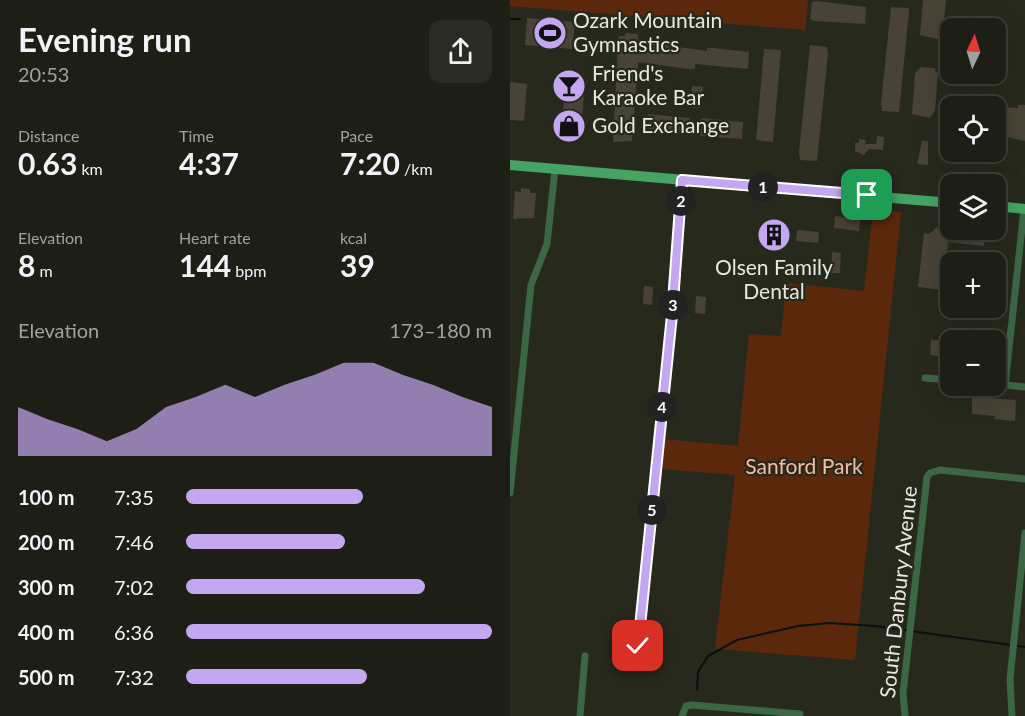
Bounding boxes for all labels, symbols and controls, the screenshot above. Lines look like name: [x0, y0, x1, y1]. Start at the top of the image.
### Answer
place label: Ozark Mountain Gymnastics: [573, 7, 722, 56]
sports icon: Ozark Mountain Gymnastics: [532, 15, 568, 51]
north arrow: [940, 18, 1006, 84]
map controls: [940, 18, 1006, 396]
text: Evening run: [18, 19, 192, 59]
button: share: [429, 20, 492, 83]
place label: Friend's Karaoke Bar: [592, 60, 704, 109]
text: 20:53: [18, 62, 69, 86]
bar icon: Friend's Karaoke Bar: [551, 68, 587, 104]
button: locate: [940, 96, 1006, 162]
shop icon: Gold Exchange: [551, 108, 587, 144]
place label: Gold Exchange: [592, 112, 729, 137]
text: Distance: [18, 126, 79, 145]
text: Time: [179, 126, 214, 145]
text: Pace: [340, 126, 373, 145]
text: 0.63: [18, 145, 77, 181]
text: 4:37: [179, 145, 239, 181]
text: 7:20: [340, 145, 400, 181]
text: km: [77, 159, 103, 178]
text: /km: [400, 159, 433, 178]
pin: [841, 169, 892, 220]
pin: 1: [748, 172, 778, 202]
button: layers: [940, 174, 1006, 240]
text: 1: [758, 177, 768, 196]
icon: arrive: [850, 178, 883, 211]
pin: 2: [666, 186, 696, 216]
text: 2: [676, 191, 686, 210]
building icon: Olsen Family Dental: [756, 217, 792, 253]
text: Elevation: [18, 228, 83, 247]
text: Heart rate: [179, 228, 251, 247]
text: kcal: [340, 228, 367, 247]
text: 8: [18, 247, 35, 283]
text: 144: [179, 247, 231, 283]
text: 39: [340, 247, 375, 283]
button: +: [940, 252, 1006, 318]
place label: Olsen Family Dental: [715, 254, 833, 303]
text: m: [35, 261, 53, 280]
text: bpm: [231, 261, 266, 280]
pin: 3: [658, 290, 688, 320]
text: 3: [668, 295, 678, 314]
text: Elevation: [18, 318, 99, 342]
text: 173–180 m: [389, 318, 492, 342]
button: −: [940, 330, 1006, 396]
pin: 4: [647, 392, 677, 422]
text: 4: [657, 397, 667, 416]
park label: Sanford Park: [745, 453, 863, 478]
text: 100 m: [18, 485, 74, 509]
text: 7:35: [114, 485, 154, 509]
street label: South Danbury Avenue: [874, 485, 921, 699]
pin: 5: [637, 495, 667, 525]
text: 5: [647, 500, 657, 519]
text: 200 m: [18, 530, 74, 554]
text: 7:46: [114, 530, 154, 554]
text: 300 m: [18, 575, 74, 599]
text: 7:02: [114, 575, 154, 599]
text: 400 m: [18, 620, 74, 644]
text: 6:36: [114, 620, 154, 644]
pin: [612, 620, 663, 671]
icon: check: [621, 629, 654, 662]
text: 500 m: [18, 665, 74, 689]
text: 7:32: [114, 665, 154, 689]

